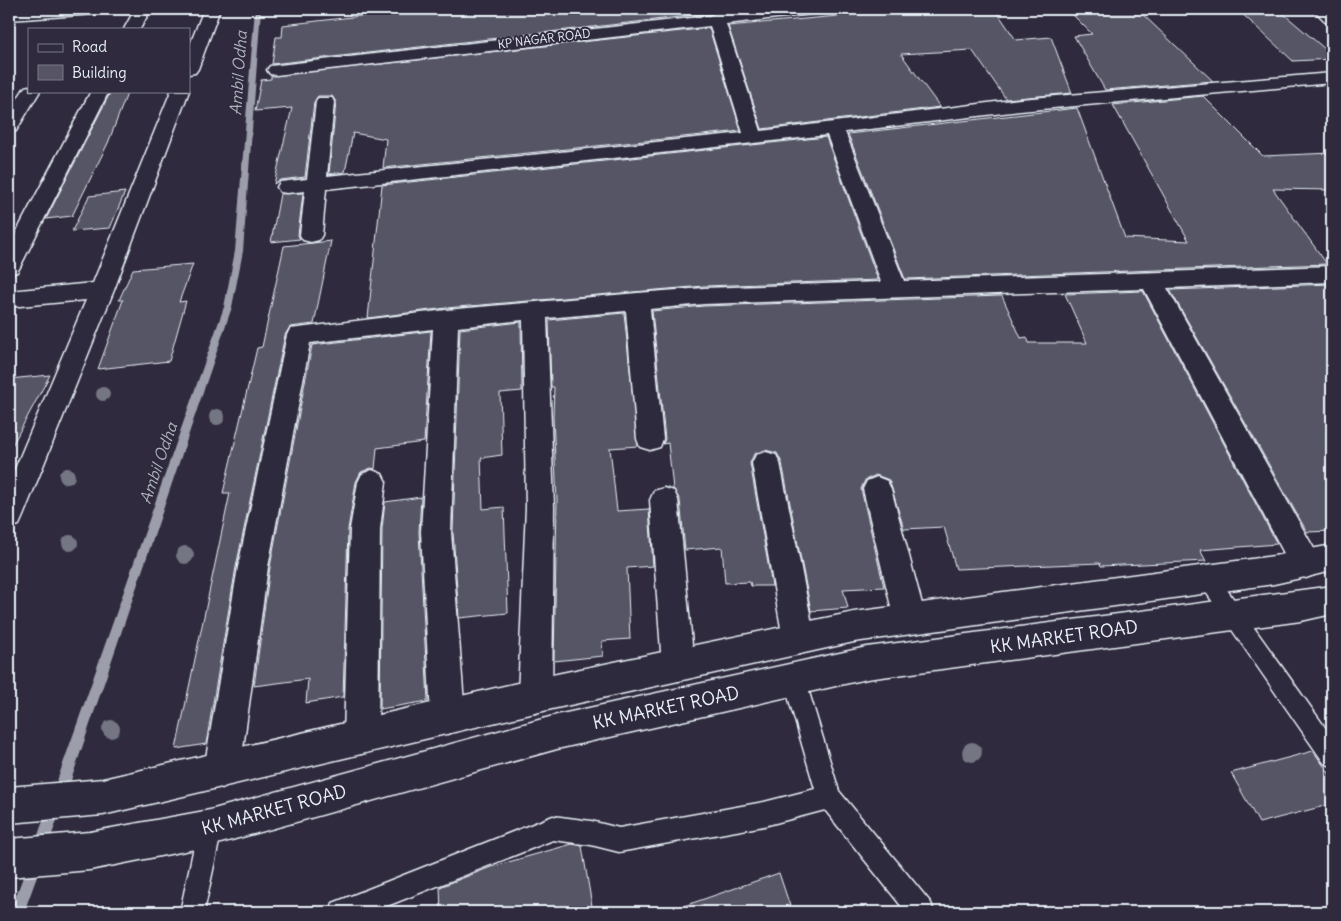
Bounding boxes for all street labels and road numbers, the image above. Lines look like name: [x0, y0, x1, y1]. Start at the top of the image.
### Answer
street label: KP NAGAR ROAD: [497, 25, 591, 52]
street label: KK MARKET ROAD: [989, 615, 1139, 658]
street label: KK MARKET ROAD: [591, 681, 741, 734]
street label: KK MARKET ROAD: [199, 779, 349, 840]

